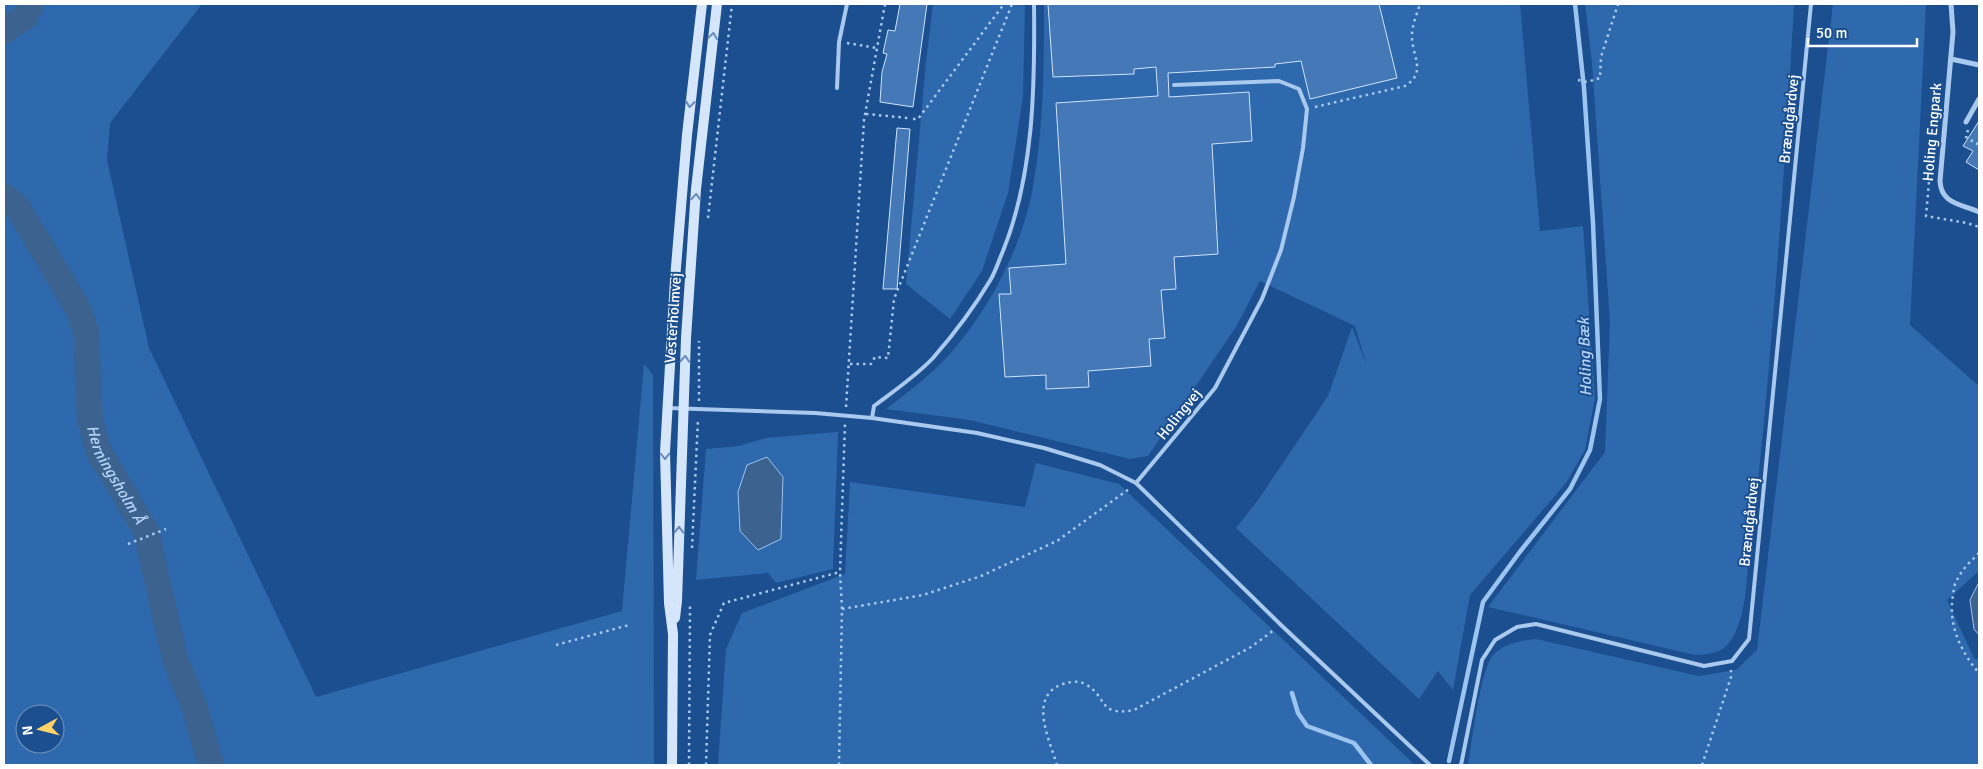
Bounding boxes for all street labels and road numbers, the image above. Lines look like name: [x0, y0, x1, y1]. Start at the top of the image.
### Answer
street label: Brændgårdvej: [1775, 74, 1803, 164]
street label: Holing Engpark: [1919, 81, 1945, 182]
street label: Vesterholmvej: [661, 272, 685, 364]
street label: Holingvej: [1153, 385, 1205, 443]
street label: Brændgårdvej: [1735, 477, 1763, 567]

